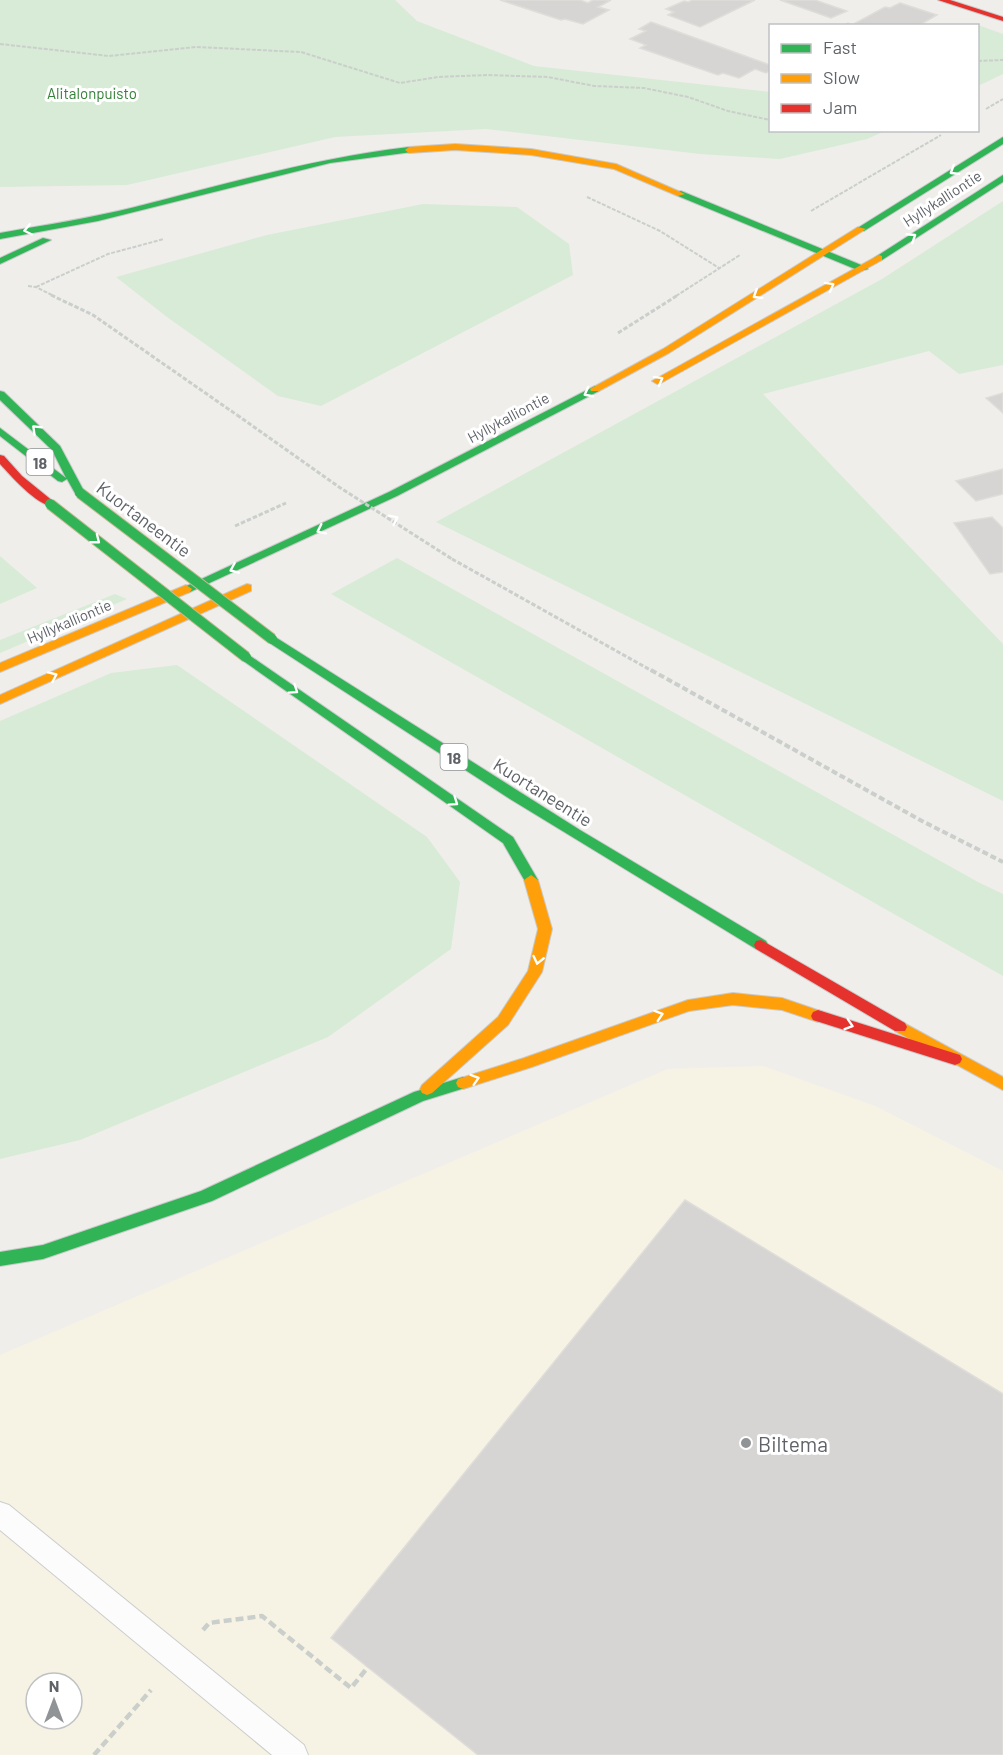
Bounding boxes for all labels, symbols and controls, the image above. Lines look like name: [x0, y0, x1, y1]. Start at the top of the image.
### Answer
legend: [769, 24, 979, 132]
text: Fast: [823, 36, 857, 58]
text: Slow: [823, 66, 860, 88]
park label: Alitalonpuisto: [47, 84, 137, 102]
text: Jam: [823, 96, 857, 118]
one-way arrow: [949, 164, 960, 175]
street label: Hyllykalliontie: [899, 166, 985, 230]
one-way arrow: [23, 222, 33, 235]
one-way arrow: [906, 232, 916, 244]
one-way arrow: [824, 282, 835, 293]
one-way arrow: [753, 287, 763, 299]
one-way arrow: [653, 376, 663, 387]
one-way arrow: [584, 386, 595, 397]
street label: Hyllykalliontie: [464, 388, 552, 446]
one-way arrow: [32, 425, 43, 436]
road number: 18: [26, 449, 54, 475]
street label: Kuortaneentie: [93, 476, 195, 562]
one-way arrow: [387, 514, 398, 526]
one-way arrow: [317, 522, 328, 534]
one-way arrow: [89, 532, 100, 543]
one-way arrow: [229, 562, 240, 574]
street label: Hyllykalliontie: [24, 595, 114, 647]
one-way arrow: [47, 671, 58, 683]
one-way arrow: [287, 683, 298, 694]
road number: 18: [440, 744, 468, 770]
street label: Kuortaneentie: [490, 753, 596, 831]
one-way arrow: [447, 795, 458, 806]
one-way arrow: [532, 955, 545, 965]
one-way arrow: [653, 1010, 664, 1022]
one-way arrow: [843, 1018, 854, 1030]
one-way arrow: [469, 1074, 480, 1086]
place label: Biltema: [758, 1431, 828, 1456]
marker: Biltema: [739, 1436, 753, 1450]
north arrow: [24, 1671, 84, 1731]
text: N: [49, 1676, 59, 1695]

